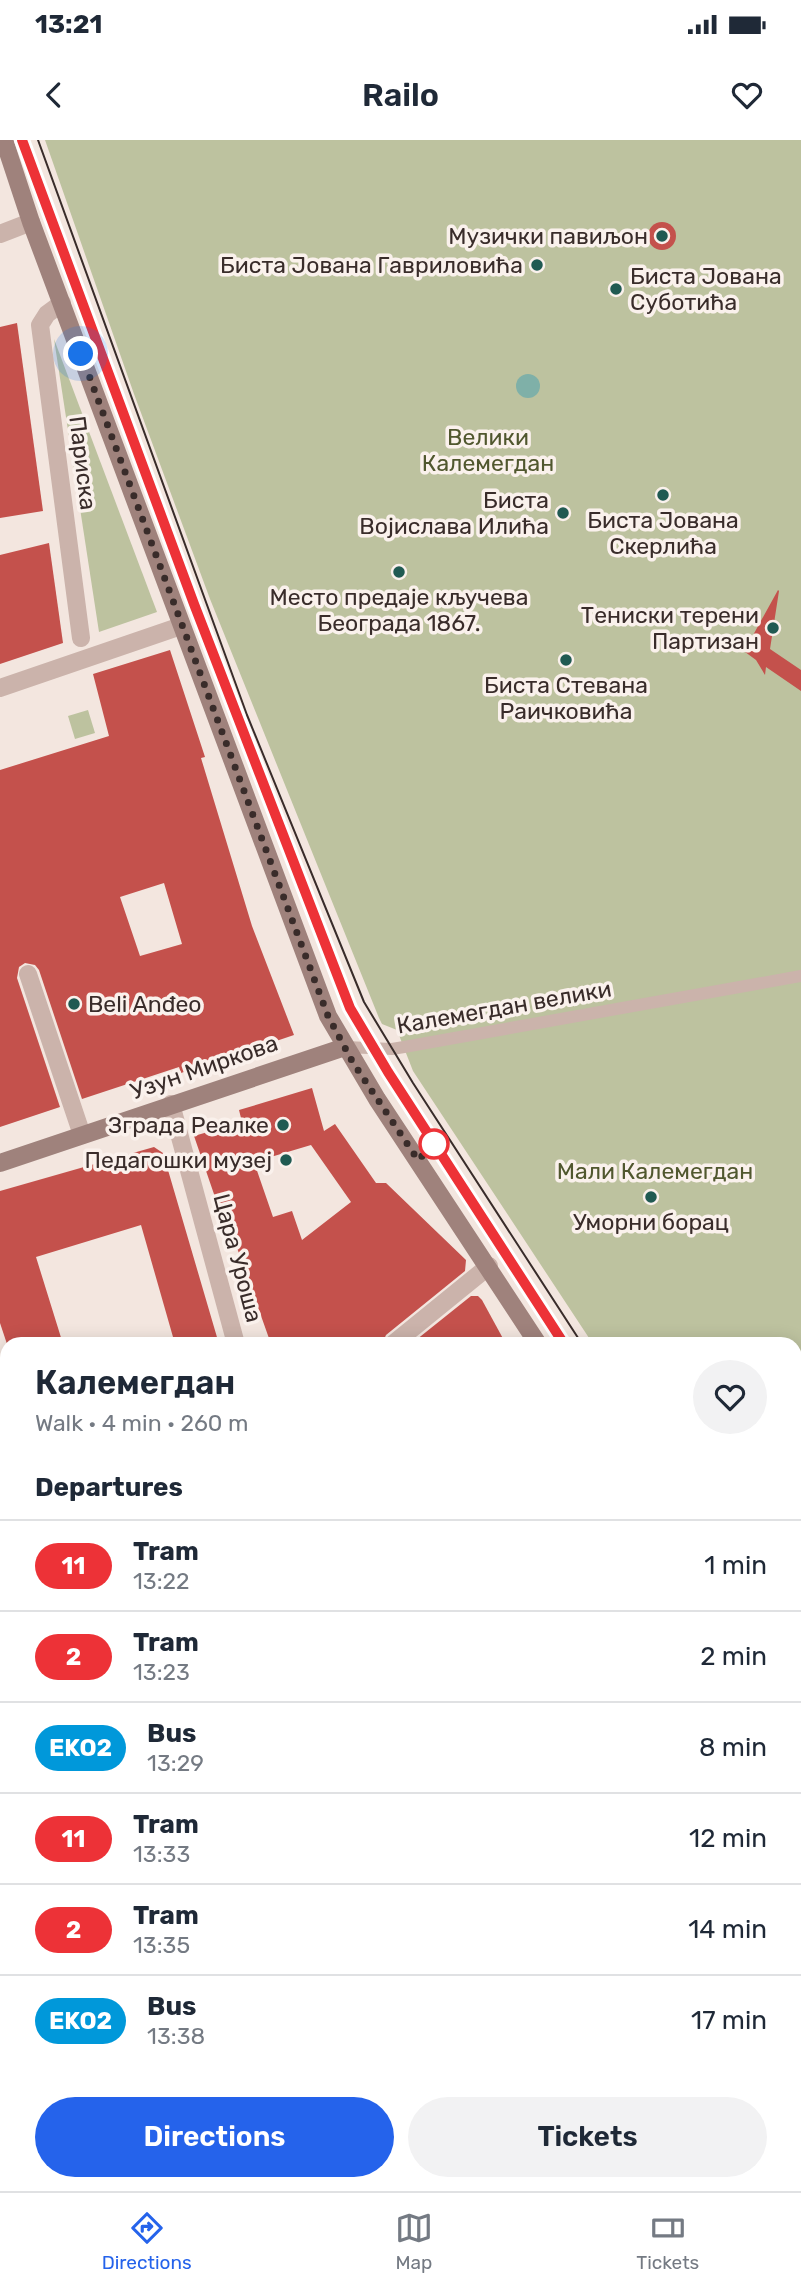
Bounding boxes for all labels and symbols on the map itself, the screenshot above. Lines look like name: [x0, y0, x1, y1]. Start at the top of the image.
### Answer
place label: Музички павиљон: [448, 222, 648, 250]
marker: Музички павиљон: [654, 228, 670, 244]
place label: Биста Јована Гавриловића: [220, 251, 523, 279]
marker: Биста Јована Гавриловића: [529, 257, 545, 273]
place label: Биста Јована Суботића: [630, 262, 782, 316]
marker: Биста Јована Суботића: [608, 281, 624, 297]
your location: [63, 336, 98, 371]
street label: Париска: [63, 414, 103, 512]
park label: Велики Калемегдан: [422, 423, 554, 477]
place label: Биста Војислава Илића: [359, 486, 549, 540]
marker: Биста Јована Скерлића: [655, 487, 671, 503]
marker: Биста Војислава Илића: [555, 505, 571, 521]
place label: Биста Јована Скерлића: [587, 506, 739, 560]
marker: Место предаје кључева Београда 1867.: [391, 564, 407, 580]
place label: Место предаје кључева Београда 1867.: [270, 583, 528, 637]
place label: Тениски терени Партизан: [581, 601, 759, 655]
marker: Тениски терени Партизан: [765, 620, 781, 636]
marker: Биста Стевана Раичковића: [558, 652, 574, 668]
place label: Биста Стевана Раичковића: [484, 671, 648, 725]
street label: Калемегдан велики: [394, 974, 614, 1040]
place label: Beli Anđeo: [88, 990, 202, 1018]
marker: Beli Anđeo: [66, 996, 82, 1012]
street label: Узун Миркова: [127, 1029, 281, 1105]
place label: Зграда Реалке: [108, 1111, 269, 1139]
marker: Зграда Реалке: [275, 1117, 291, 1133]
unlabelled marker: [419, 1129, 449, 1159]
place label: Педагошки музеј: [84, 1146, 272, 1174]
marker: Педагошки музеј: [278, 1152, 294, 1168]
park label: Мали Калемегдан: [557, 1157, 753, 1185]
marker: Уморни борац: [643, 1189, 659, 1205]
street label: Цара Уроша: [207, 1191, 269, 1325]
place label: Уморни борац: [573, 1208, 729, 1236]

